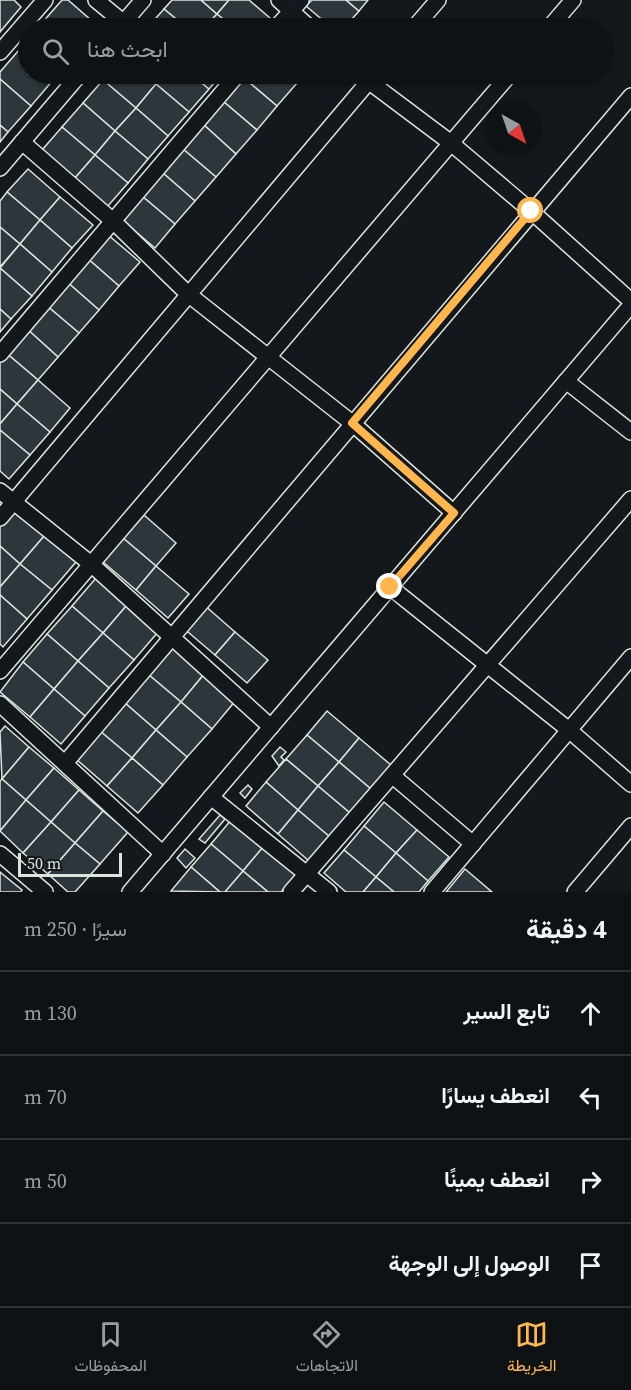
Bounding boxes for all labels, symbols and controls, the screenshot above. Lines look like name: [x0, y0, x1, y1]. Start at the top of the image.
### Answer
search box: [18, 18, 613, 84]
text: ابحث هنا: [87, 34, 168, 64]
icon: search: [39, 35, 72, 68]
north arrow: [487, 102, 541, 156]
route start: [517, 197, 543, 223]
route end: [376, 573, 402, 599]
scale bar: [18, 850, 122, 878]
text: 50 m: [27, 852, 61, 874]
text: 4 دقيقة: [526, 911, 607, 947]
text: سيرًا · 250 m: [24, 915, 127, 943]
text: تابع السير: [463, 996, 550, 1026]
icon: ahead: [574, 997, 607, 1030]
text: 130 m: [24, 999, 77, 1027]
text: انعطف يسارًا: [441, 1080, 550, 1110]
icon: left: [574, 1081, 607, 1114]
text: 70 m: [24, 1083, 67, 1111]
text: انعطف يمينًا: [444, 1164, 550, 1194]
icon: right: [574, 1165, 607, 1198]
text: 50 m: [24, 1167, 67, 1195]
text: الوصول إلى الوجهة: [388, 1248, 550, 1278]
icon: arrive: [574, 1249, 607, 1282]
tab: المحفوظات: [75, 1318, 147, 1380]
tab: الاتجاهات: [296, 1318, 358, 1380]
tab: الخريطة: [507, 1318, 556, 1380]

